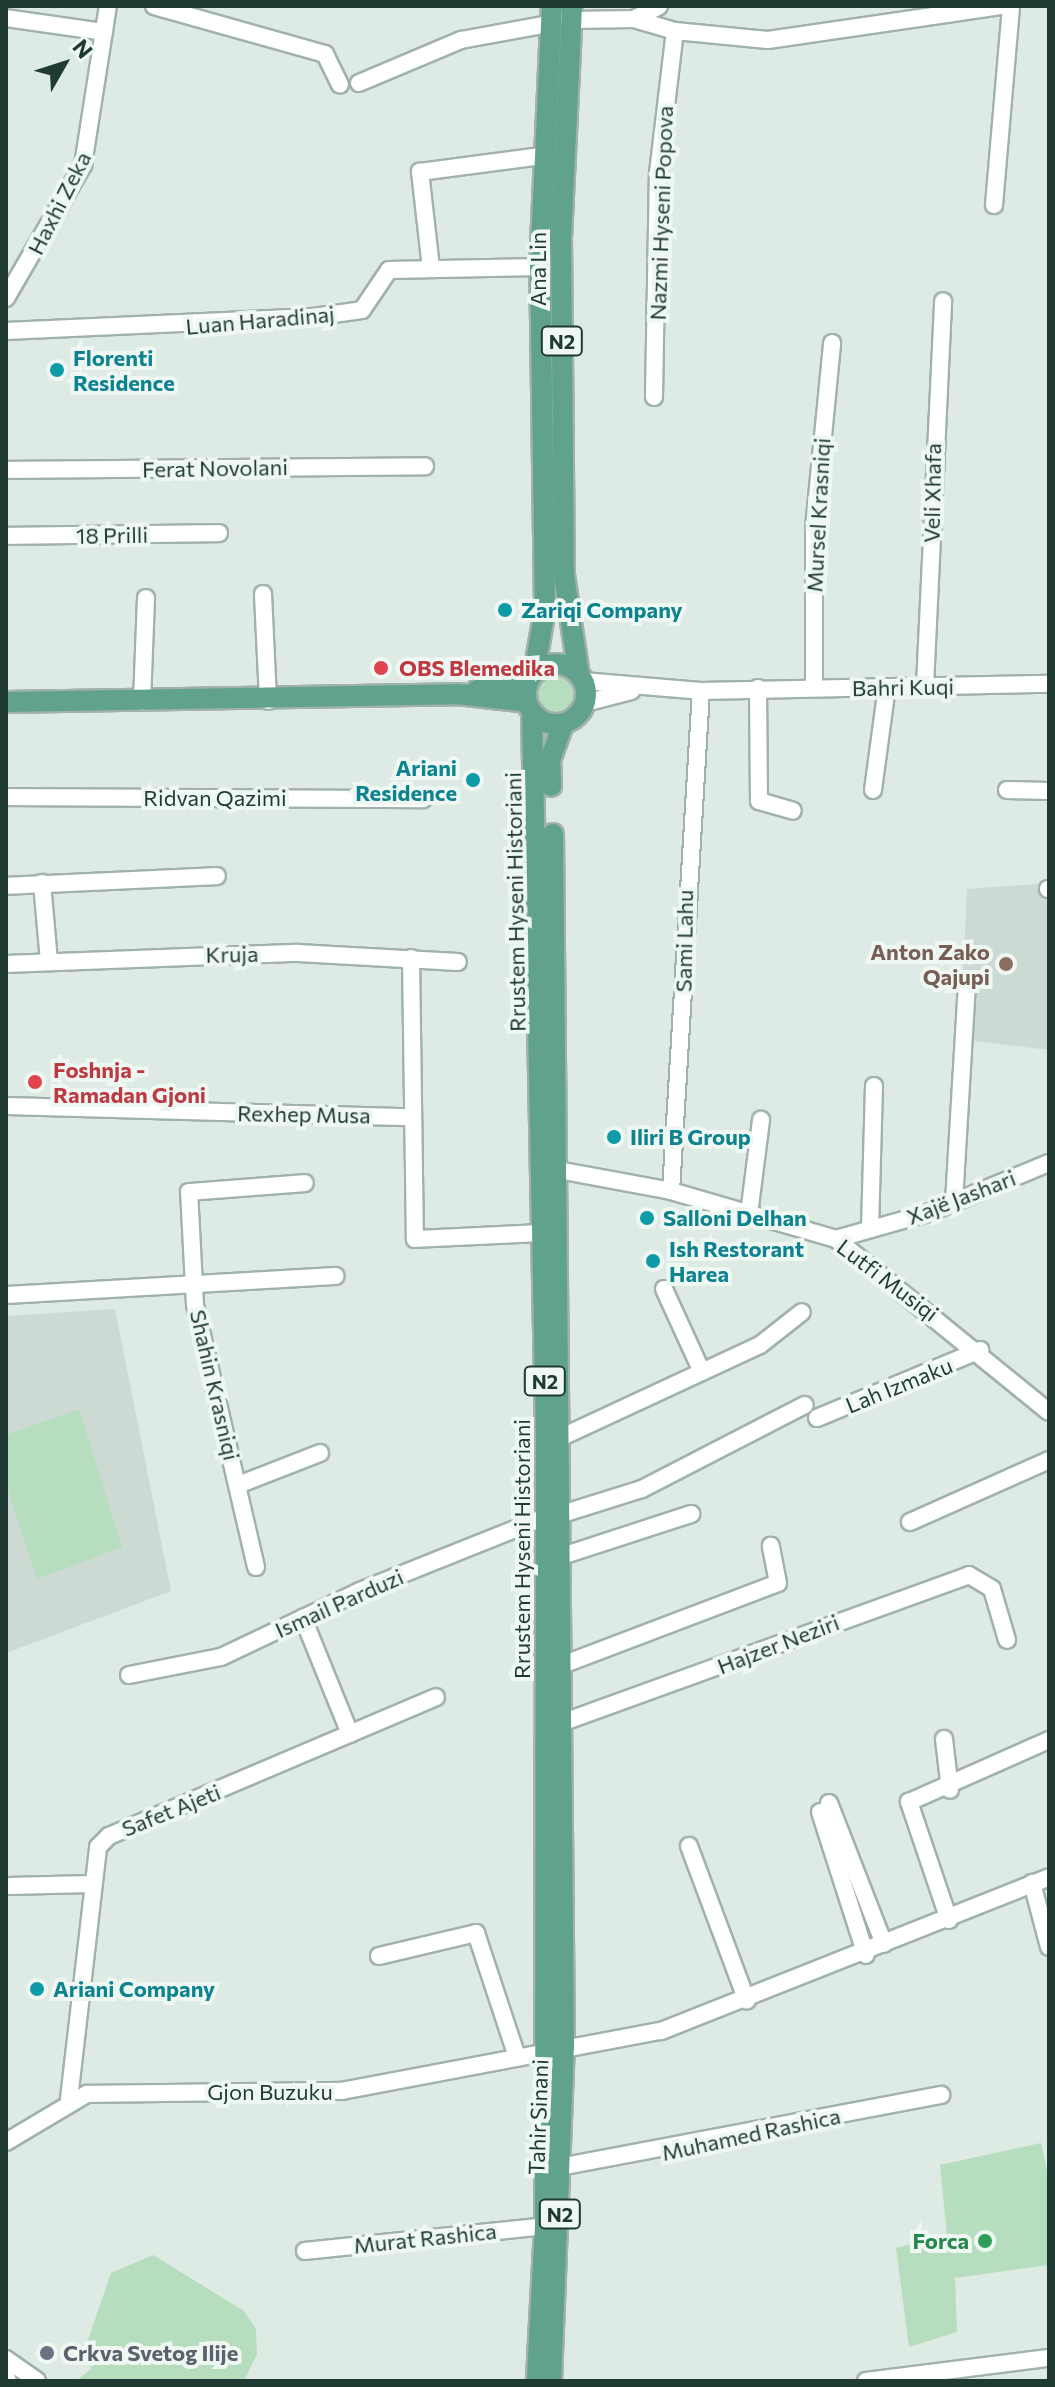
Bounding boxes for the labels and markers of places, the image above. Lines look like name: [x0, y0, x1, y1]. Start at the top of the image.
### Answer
place label: Florenti Residence: [73, 344, 175, 396]
marker: Florenti Residence: [48, 361, 66, 379]
place label: Zariqi Company: [521, 597, 683, 623]
marker: Zariqi Company: [496, 601, 514, 619]
place label: OBS Blemedika: [399, 655, 555, 681]
marker: OBS Blemedika: [370, 657, 392, 679]
place label: Ariani Residence: [355, 754, 457, 806]
marker: Ariani Residence: [464, 771, 482, 789]
place label: Anton Zako Qajupi: [870, 938, 990, 990]
marker: Anton Zako Qajupi: [997, 955, 1015, 973]
place label: Foshnja - Ramadan Gjoni: [53, 1056, 206, 1108]
marker: Foshnja - Ramadan Gjoni: [24, 1071, 46, 1093]
place label: Iliri B Group: [630, 1124, 751, 1150]
marker: Iliri B Group: [605, 1128, 623, 1146]
place label: Salloni Delhan: [663, 1205, 807, 1231]
marker: Salloni Delhan: [638, 1209, 656, 1227]
place label: Ish Restorant Harea: [669, 1235, 804, 1286]
marker: Ish Restorant Harea: [644, 1252, 662, 1270]
place label: Ariani Company: [53, 1976, 215, 2002]
marker: Ariani Company: [28, 1980, 46, 1998]
place label: Forca: [912, 2228, 969, 2254]
marker: Forca: [976, 2232, 994, 2250]
place label: Crkva Svetog Ilije: [63, 2340, 238, 2366]
marker: Crkva Svetog Ilije: [38, 2344, 56, 2362]

